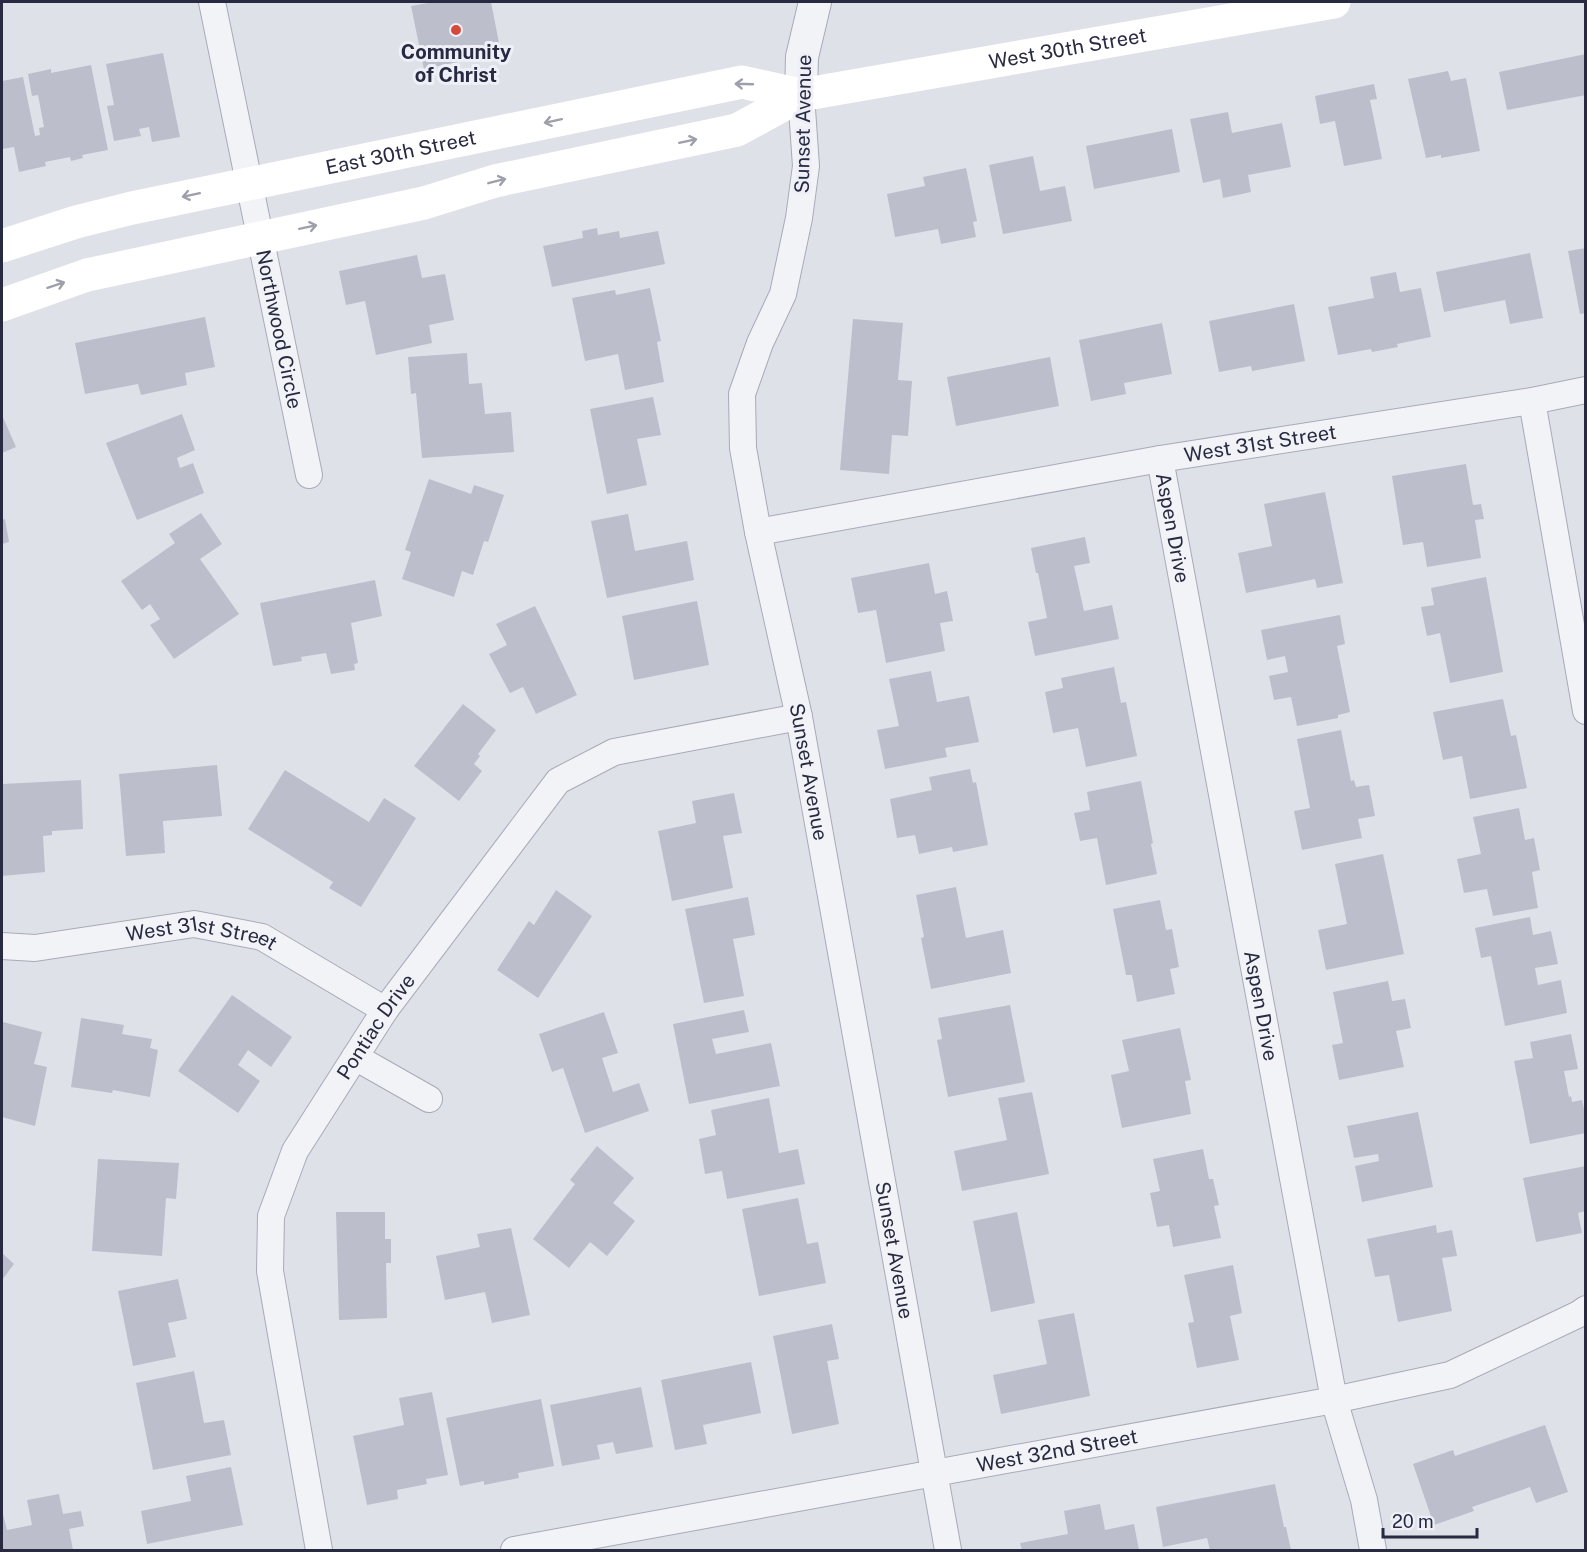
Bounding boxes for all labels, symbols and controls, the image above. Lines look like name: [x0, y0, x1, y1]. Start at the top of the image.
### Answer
marker: Community of Christ: [449, 23, 463, 37]
street label: West 30th Street: [987, 23, 1148, 74]
place label: Community of Christ: [401, 40, 511, 87]
street label: Sunset Avenue: [790, 54, 816, 194]
one-way arrow: [734, 78, 754, 89]
one-way arrow: [543, 116, 563, 127]
street label: East 30th Street: [323, 125, 478, 180]
one-way arrow: [678, 134, 697, 146]
one-way arrow: [487, 174, 506, 186]
one-way arrow: [182, 190, 202, 201]
one-way arrow: [298, 221, 317, 233]
street label: Northwood Circle: [251, 248, 307, 411]
one-way arrow: [46, 279, 65, 290]
street label: West 31st Street: [1182, 420, 1338, 467]
street label: Aspen Drive: [1151, 471, 1195, 585]
street label: Sunset Avenue: [784, 701, 833, 842]
street label: West 31st Street: [124, 912, 282, 955]
street label: Aspen Drive: [1239, 949, 1283, 1063]
street label: Pontiac Drive: [332, 969, 420, 1084]
street label: Sunset Avenue: [870, 1180, 918, 1321]
street label: West 32nd Street: [974, 1424, 1139, 1477]
scale bar: [1383, 1501, 1478, 1539]
text: 20 m: [1392, 1511, 1434, 1532]

